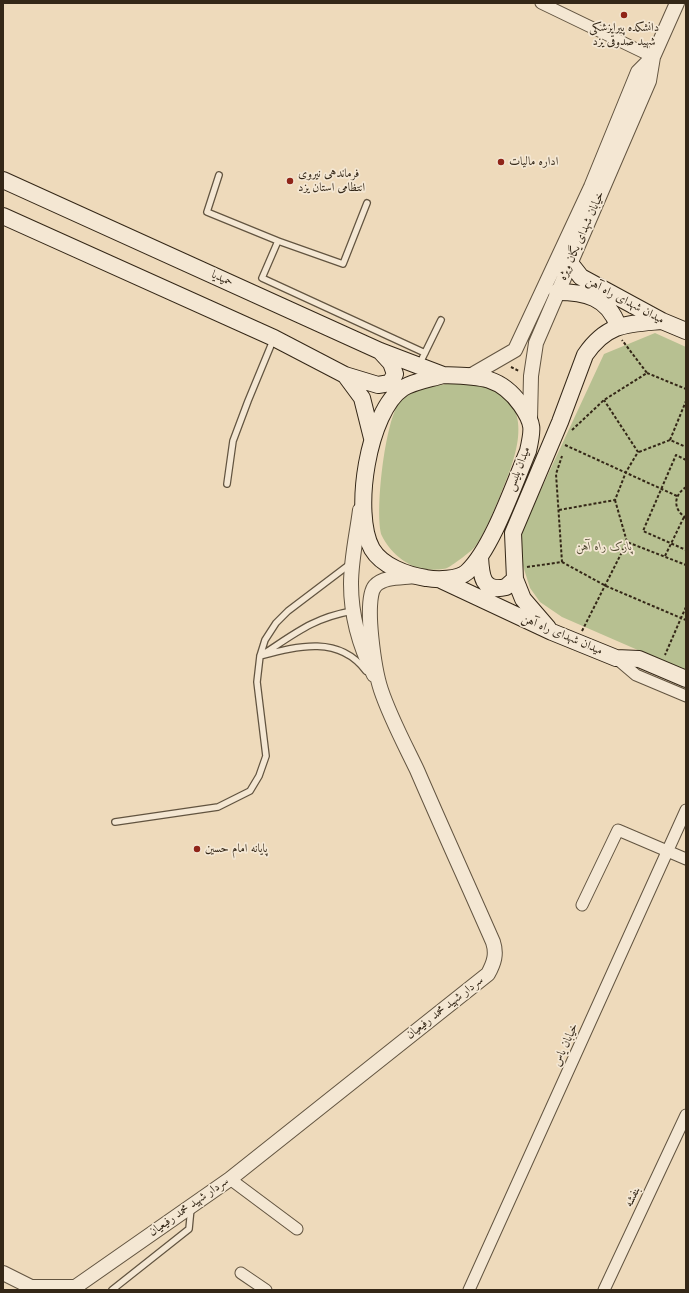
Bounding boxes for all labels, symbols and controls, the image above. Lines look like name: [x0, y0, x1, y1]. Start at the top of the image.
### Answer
marker: دانشکده پیراپزشکی شهید صدوقی یزد: [619, 10, 629, 20]
place label: دانشکده پیراپزشکی شهید صدوقی یزد: [589, 21, 659, 49]
place label: اداره مالیات: [509, 155, 558, 169]
marker: اداره مالیات: [496, 157, 506, 167]
place label: فرماندهی نیروی انتظامی استان یزد: [298, 167, 365, 195]
marker: فرماندهی نیروی انتظامی استان یزد: [285, 176, 295, 186]
street label: خیابان شهدای یگان ویژه: [556, 189, 608, 283]
street label: حمیدیا: [209, 268, 235, 290]
street label: میدان شهدای راه آهن: [583, 274, 667, 328]
street label: میدان پلیس: [504, 445, 534, 493]
park label: پارک راه آهن: [576, 540, 632, 554]
street label: میدان شهدای راه آهن: [519, 611, 605, 659]
place label: پایانه امام حسین: [205, 842, 268, 856]
marker: پایانه امام حسین: [192, 844, 202, 854]
street label: سردار شهید محمد رفیعیان: [404, 973, 486, 1043]
street label: خیابان یاس: [550, 1021, 582, 1069]
street label: سردار شهید محمد رفیعیان: [146, 1174, 232, 1240]
street label: بنفشه: [622, 1184, 644, 1210]

